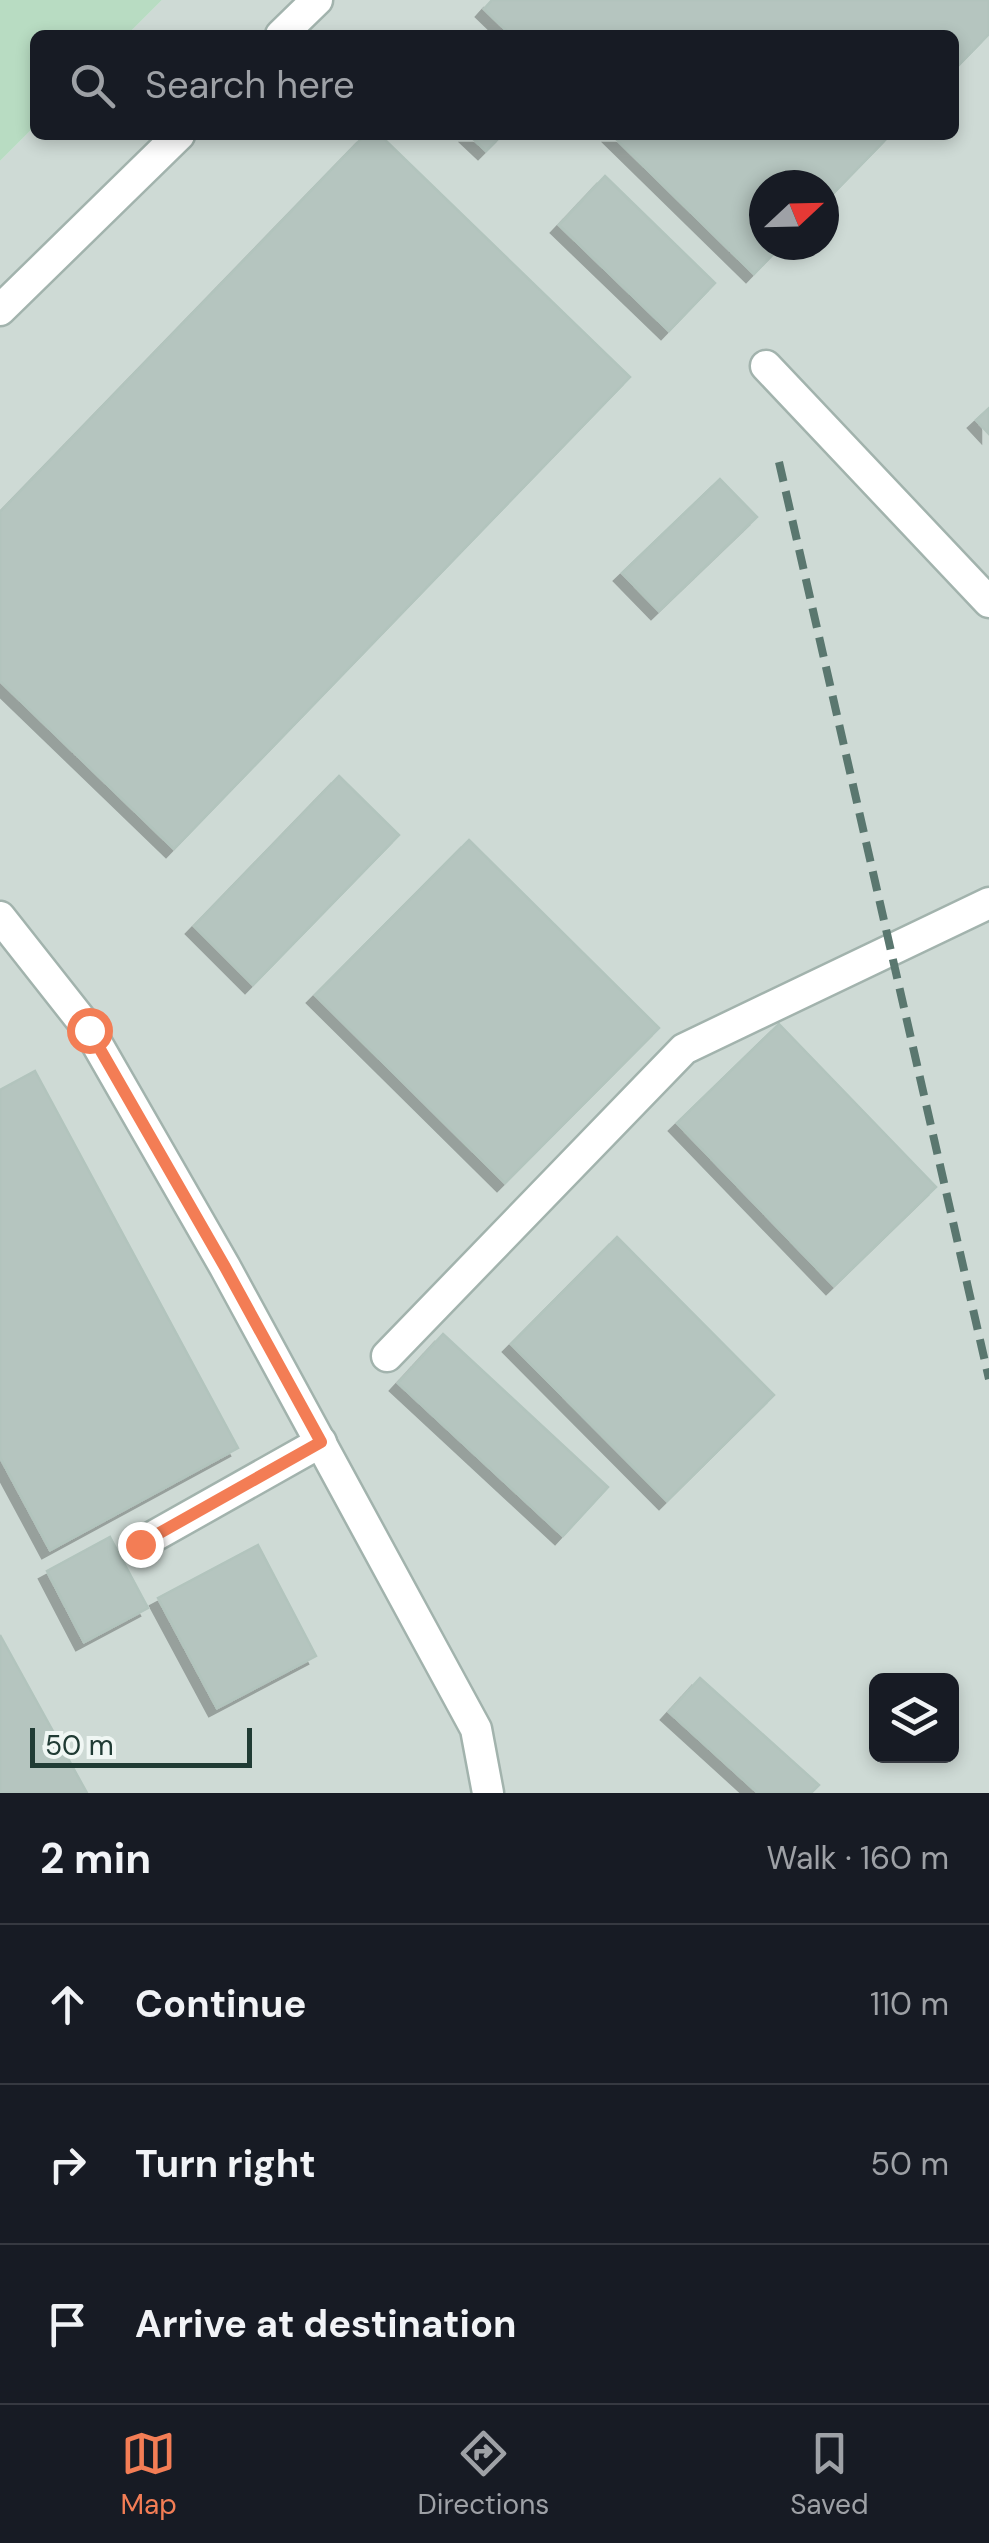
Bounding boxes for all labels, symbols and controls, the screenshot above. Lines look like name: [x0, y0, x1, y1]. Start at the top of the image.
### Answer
search box: [30, 30, 959, 140]
icon: search: [65, 58, 120, 113]
text: Search here: [145, 60, 355, 110]
north arrow: [749, 170, 839, 260]
route start: [67, 1008, 113, 1054]
route end: [118, 1522, 164, 1568]
map controls: [869, 1673, 959, 1763]
button: layers: [869, 1673, 959, 1763]
scale bar: [30, 1723, 252, 1768]
text: 50 m: [45, 1727, 114, 1764]
text: 2 min: [40, 1831, 151, 1886]
text: Walk · 160 m: [767, 1837, 949, 1879]
icon: ahead: [40, 1977, 95, 2032]
text: Continue: [135, 1979, 306, 2029]
text: 110 m: [870, 1983, 949, 2025]
icon: right: [40, 2137, 95, 2192]
text: Turn right: [135, 2139, 316, 2189]
text: 50 m: [871, 2143, 949, 2185]
icon: arrive: [40, 2297, 95, 2352]
text: Arrive at destination: [135, 2299, 517, 2349]
tab: Map: [120, 2426, 177, 2523]
tab: Directions: [418, 2426, 549, 2523]
tab: Saved: [790, 2426, 869, 2523]

